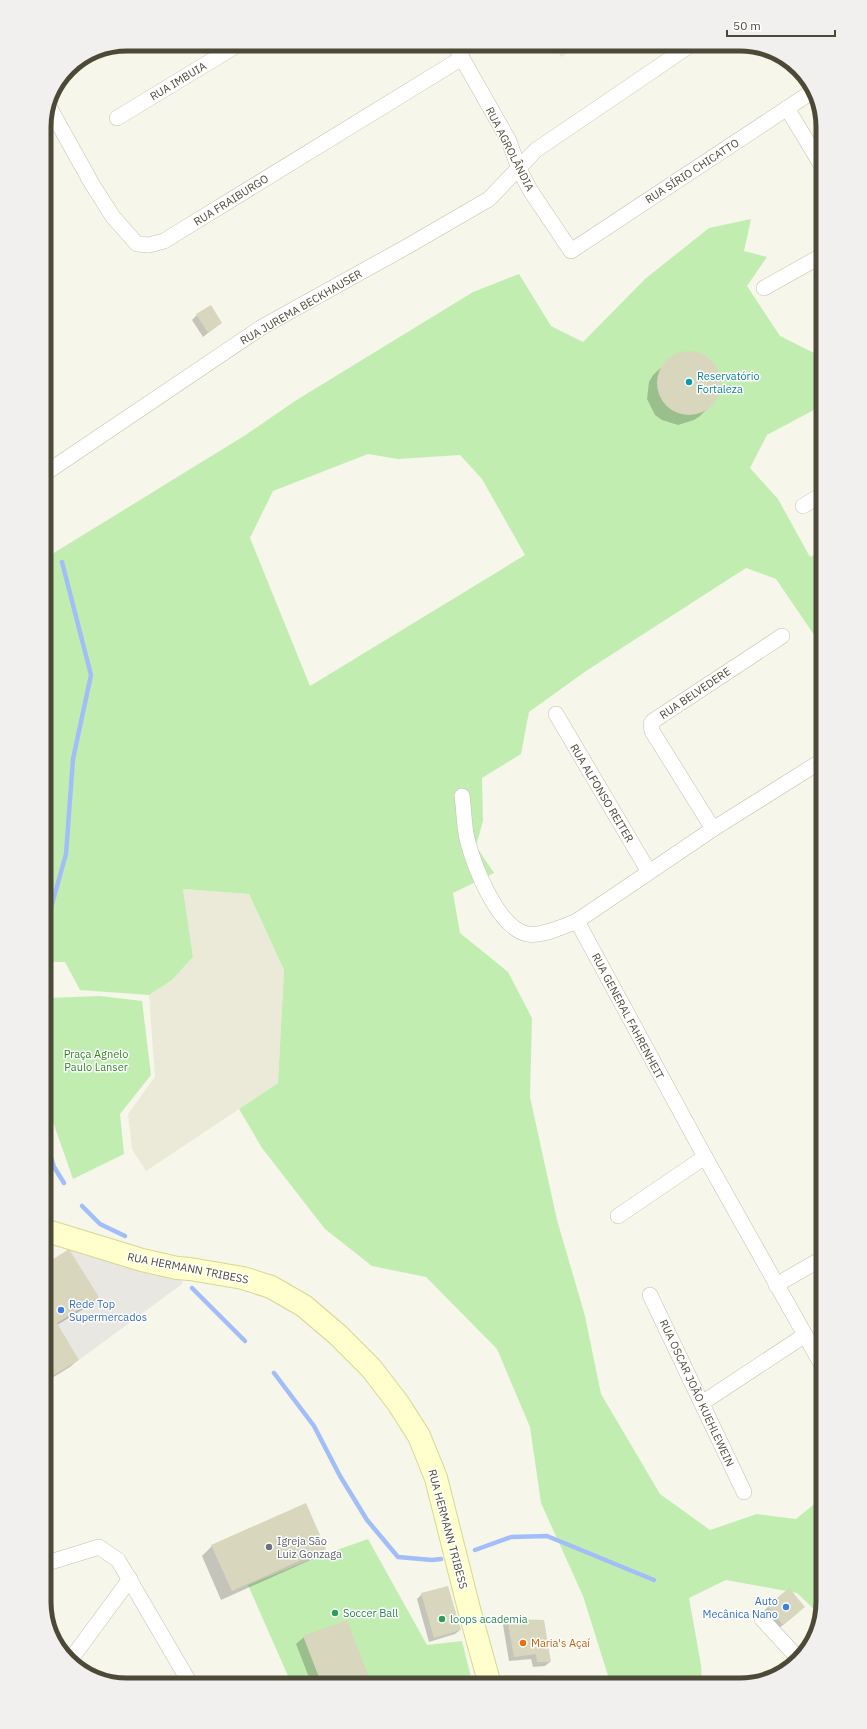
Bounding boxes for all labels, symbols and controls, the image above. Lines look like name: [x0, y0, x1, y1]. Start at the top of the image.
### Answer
scale bar: [727, 12, 835, 38]
text: 50 m: [733, 18, 761, 33]
street label: RUA IMBUIA: [147, 59, 209, 103]
street label: RUA AGROLÂNDIA: [483, 105, 537, 193]
street label: RUA SÍRIO CHICATTO: [642, 135, 742, 207]
street label: RUA FRAIBURGO: [191, 171, 271, 229]
street label: RUA JUREMA BECKHAUSER: [238, 266, 364, 348]
place label: Reservatório Fortaleza: [697, 369, 760, 396]
marker: Reservatório Fortaleza: [684, 377, 694, 387]
street label: RUA BELVEDERE: [657, 664, 733, 722]
street label: RUA ALFONSO REITER: [567, 741, 637, 845]
street label: RUA GENERAL FAHRENHEIT: [589, 951, 668, 1082]
park label: Praça Agnelo Paulo Lanser: [64, 1047, 128, 1074]
street label: RUA HERMANN TRIBESS: [126, 1249, 250, 1287]
place label: Rede Top Supermercados: [69, 1297, 147, 1324]
marker: Rede Top Supermercados: [56, 1305, 66, 1315]
street label: RUA OSCAR JOÃO KUEHLEWEIN: [657, 1317, 737, 1469]
street label: RUA HERMANN TRIBESS: [425, 1468, 471, 1590]
place label: Igreja São Luiz Gonzaga: [277, 1534, 342, 1561]
marker: Igreja São Luiz Gonzaga: [264, 1542, 274, 1552]
place label: Auto Mecânica Nano: [703, 1594, 778, 1621]
marker: Auto Mecânica Nano: [781, 1602, 791, 1612]
place label: Soccer Ball: [343, 1606, 398, 1620]
marker: Soccer Ball: [330, 1608, 340, 1618]
place label: loops academia: [450, 1612, 528, 1626]
marker: loops academia: [437, 1614, 447, 1624]
place label: Maria's Açaí: [531, 1636, 590, 1650]
marker: Maria's Açaí: [518, 1638, 528, 1648]

